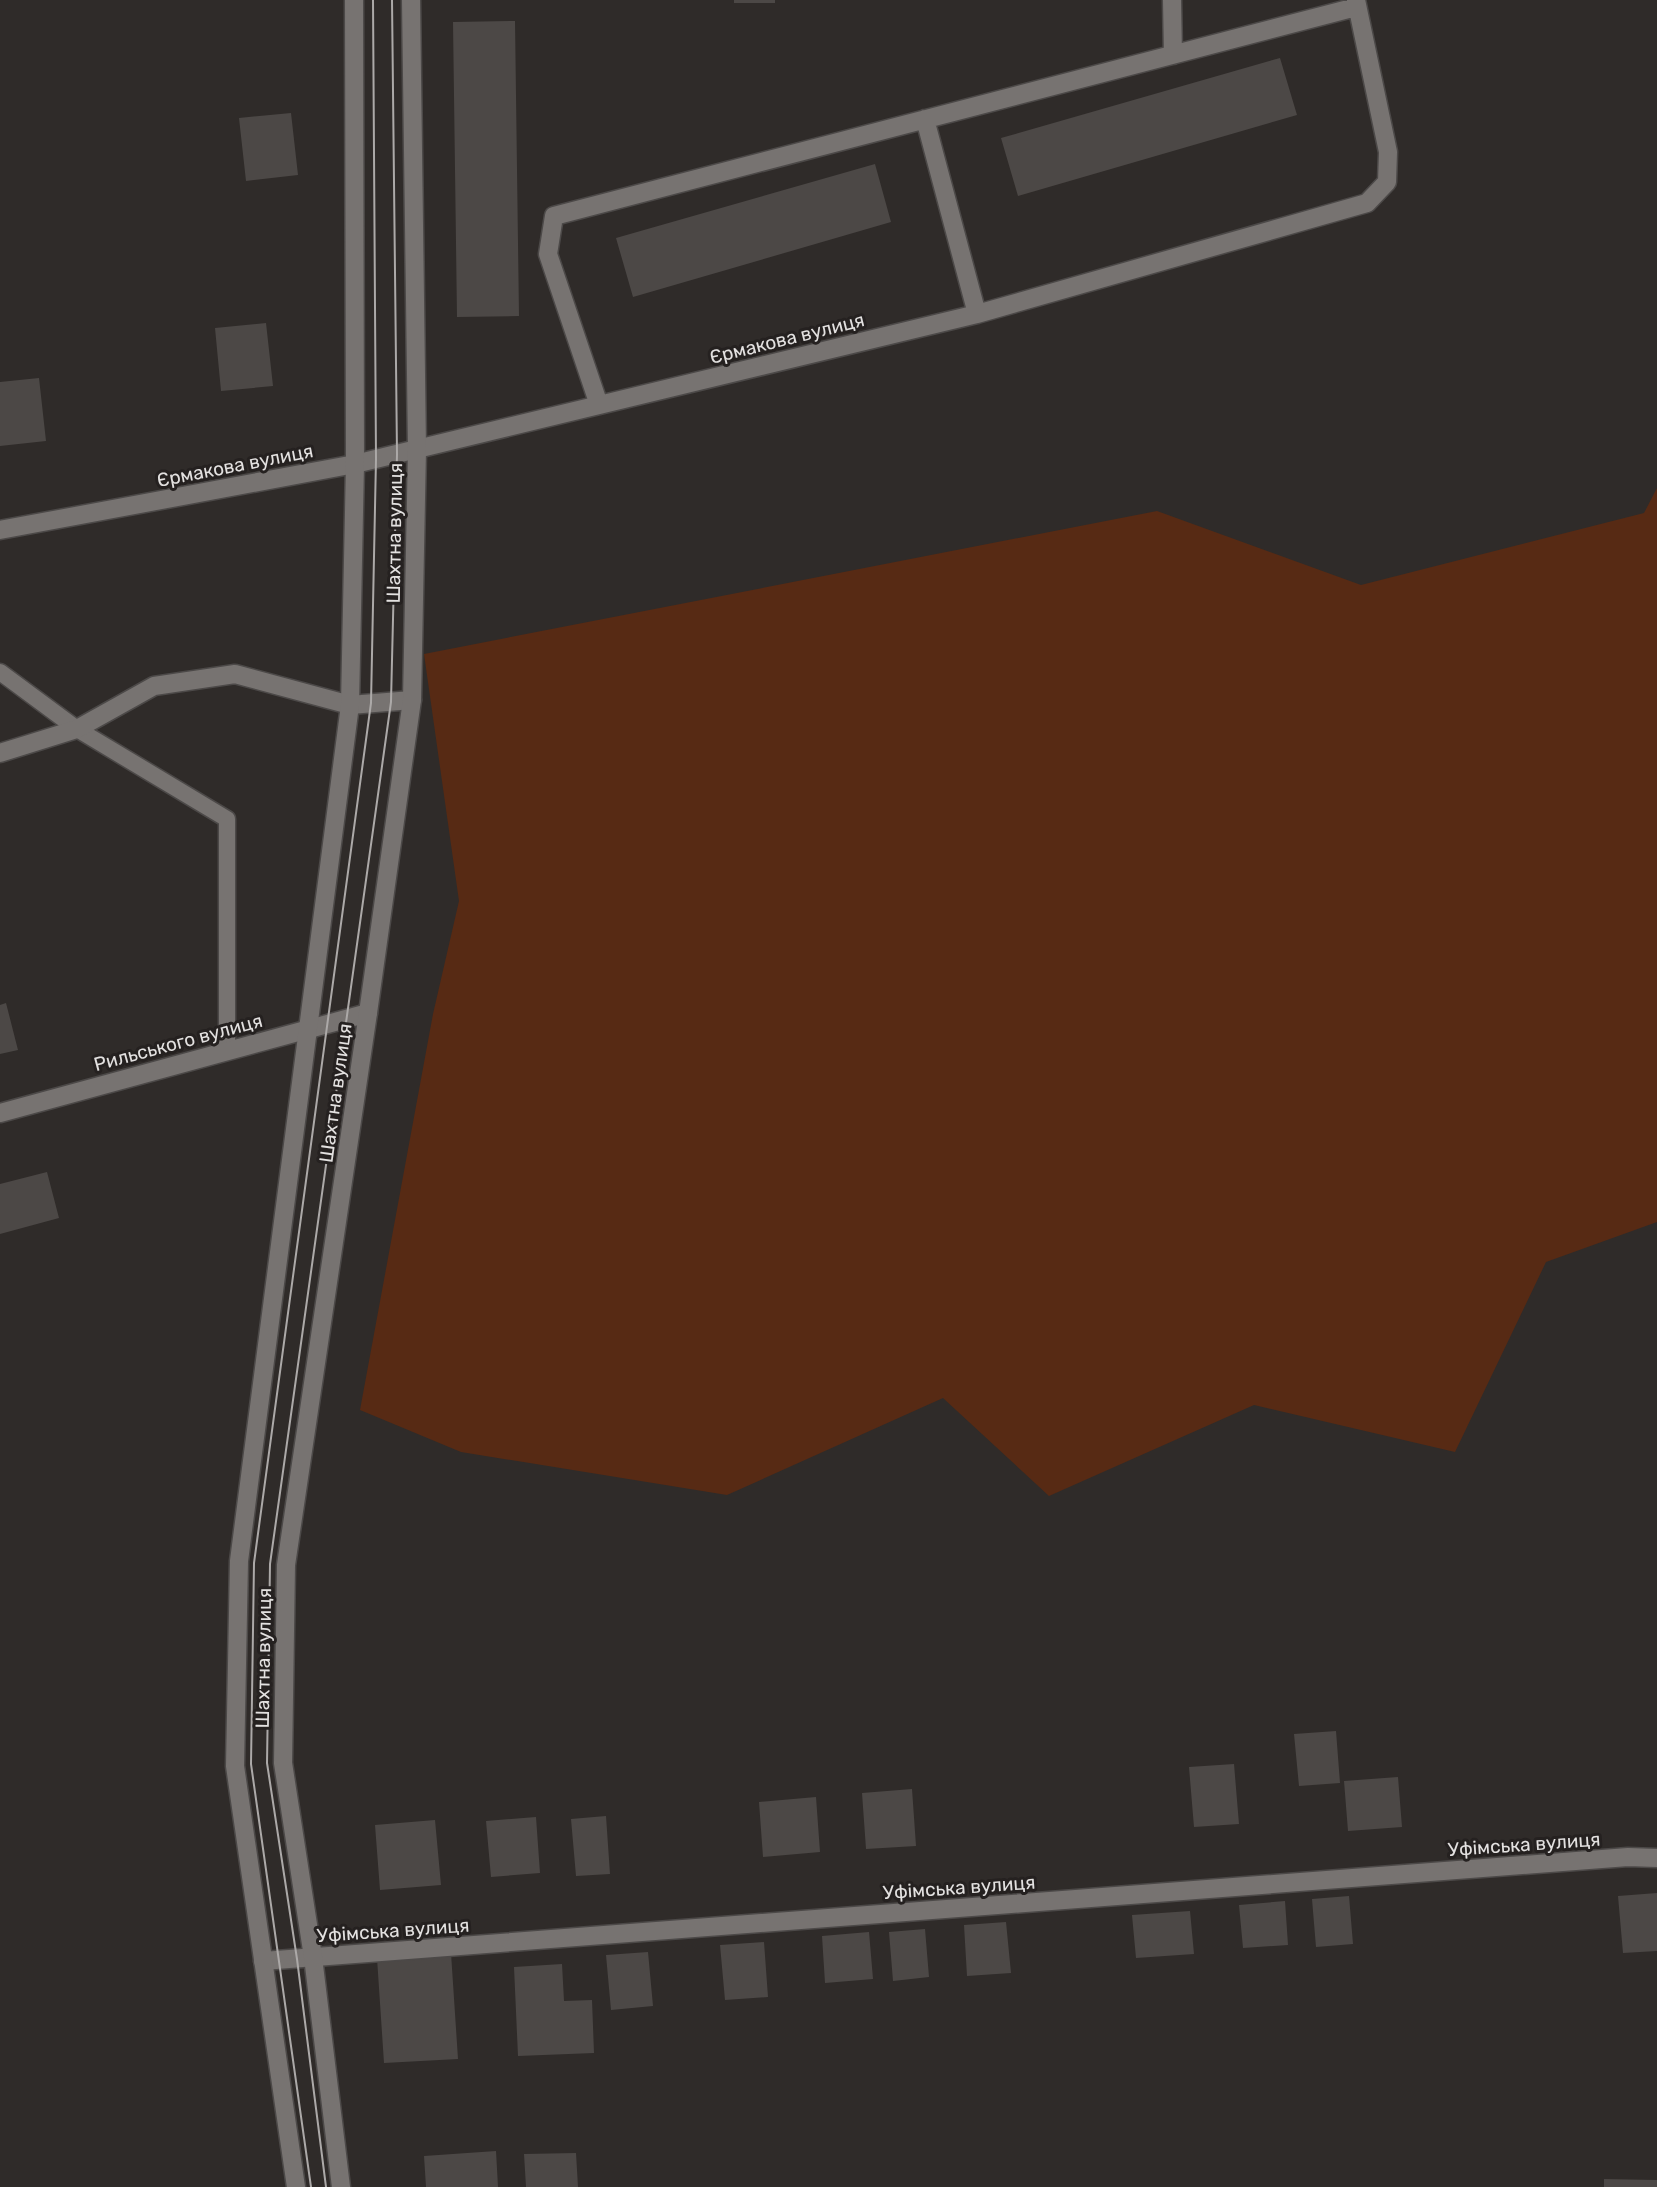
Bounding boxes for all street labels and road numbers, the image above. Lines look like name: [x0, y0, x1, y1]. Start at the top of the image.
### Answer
street label: Єрмакова вулиця: [707, 308, 867, 369]
street label: Єрмакова вулиця: [155, 439, 315, 492]
street label: Шахтна вулиця: [382, 463, 407, 603]
street label: Рильського вулиця: [91, 1009, 265, 1076]
street label: Шахтна вулиця: [314, 1022, 357, 1164]
street label: Шахтна вулиця: [251, 1588, 276, 1728]
street label: Уфімська вулиця: [1447, 1828, 1601, 1861]
street label: Уфімська вулиця: [882, 1871, 1036, 1904]
street label: Уфімська вулиця: [316, 1914, 470, 1947]

